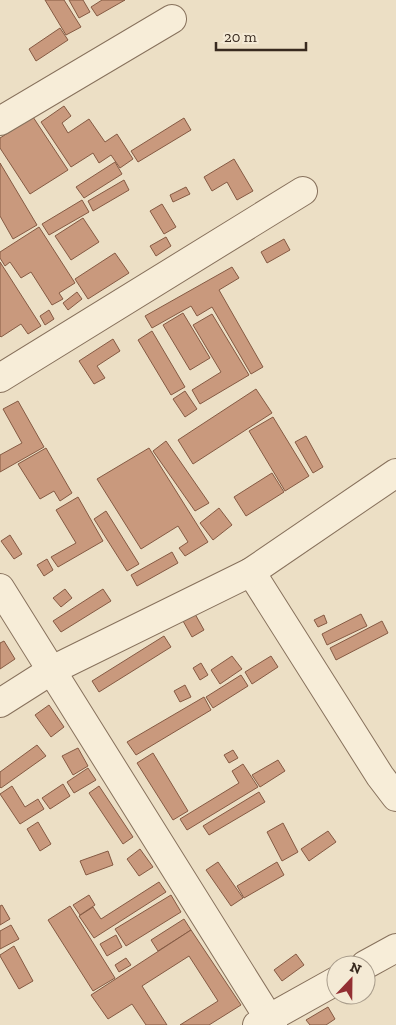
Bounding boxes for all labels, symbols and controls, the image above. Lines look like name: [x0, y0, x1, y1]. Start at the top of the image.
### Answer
scale bar: [216, 20, 306, 52]
text: 20 m: [224, 28, 257, 46]
north arrow: [326, 955, 376, 1005]
text: N: [348, 959, 364, 978]

